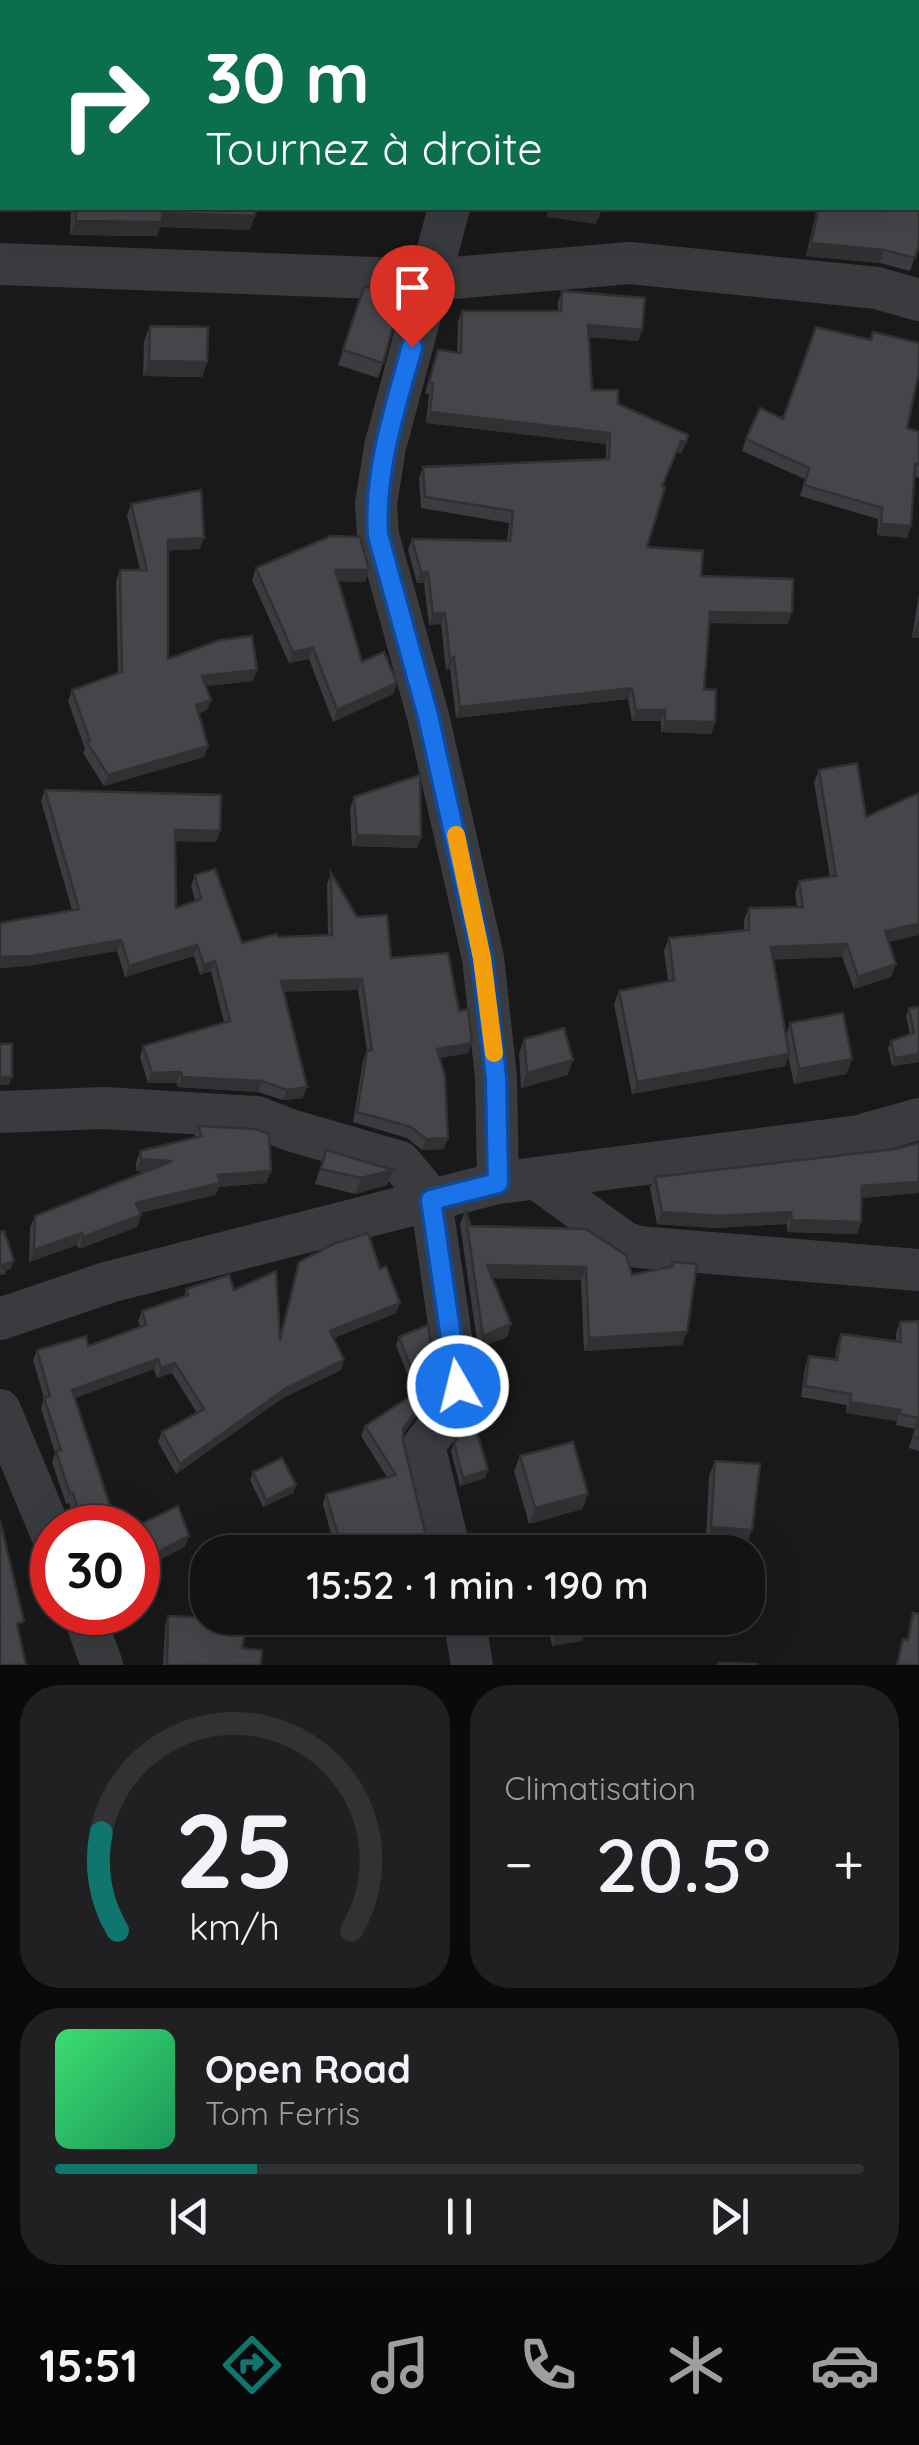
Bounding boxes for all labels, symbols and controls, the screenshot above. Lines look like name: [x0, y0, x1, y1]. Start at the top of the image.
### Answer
text: 30 m: [205, 33, 370, 121]
icon: right: [40, 40, 170, 170]
text: Tournez à droite: [205, 120, 543, 176]
pin: [370, 245, 455, 348]
icon: arrive: [385, 260, 440, 315]
position arrow: [406, 1334, 510, 1438]
speed limit sign: 30: [30, 1505, 160, 1635]
text: 15:52 · 1 min · 190 m: [306, 1561, 649, 1609]
text: Climatisation: [505, 1768, 696, 1808]
text: 25: [175, 1784, 294, 1914]
text: 20.5°: [595, 1817, 771, 1911]
text: −: [505, 1829, 533, 1898]
text: +: [833, 1829, 864, 1898]
text: km/h: [189, 1904, 280, 1949]
text: Open Road: [205, 2045, 411, 2093]
text: Tom Ferris: [205, 2093, 360, 2133]
icon: previous: [162, 2189, 217, 2244]
icon: pause: [432, 2189, 487, 2244]
icon: next: [702, 2189, 757, 2244]
icon: directions: [217, 2330, 287, 2400]
icon: music: [365, 2330, 435, 2400]
icon: phone: [513, 2330, 583, 2400]
icon: climate: [661, 2330, 731, 2400]
icon: car: [810, 2330, 880, 2400]
text: 15:51: [39, 2337, 138, 2393]

